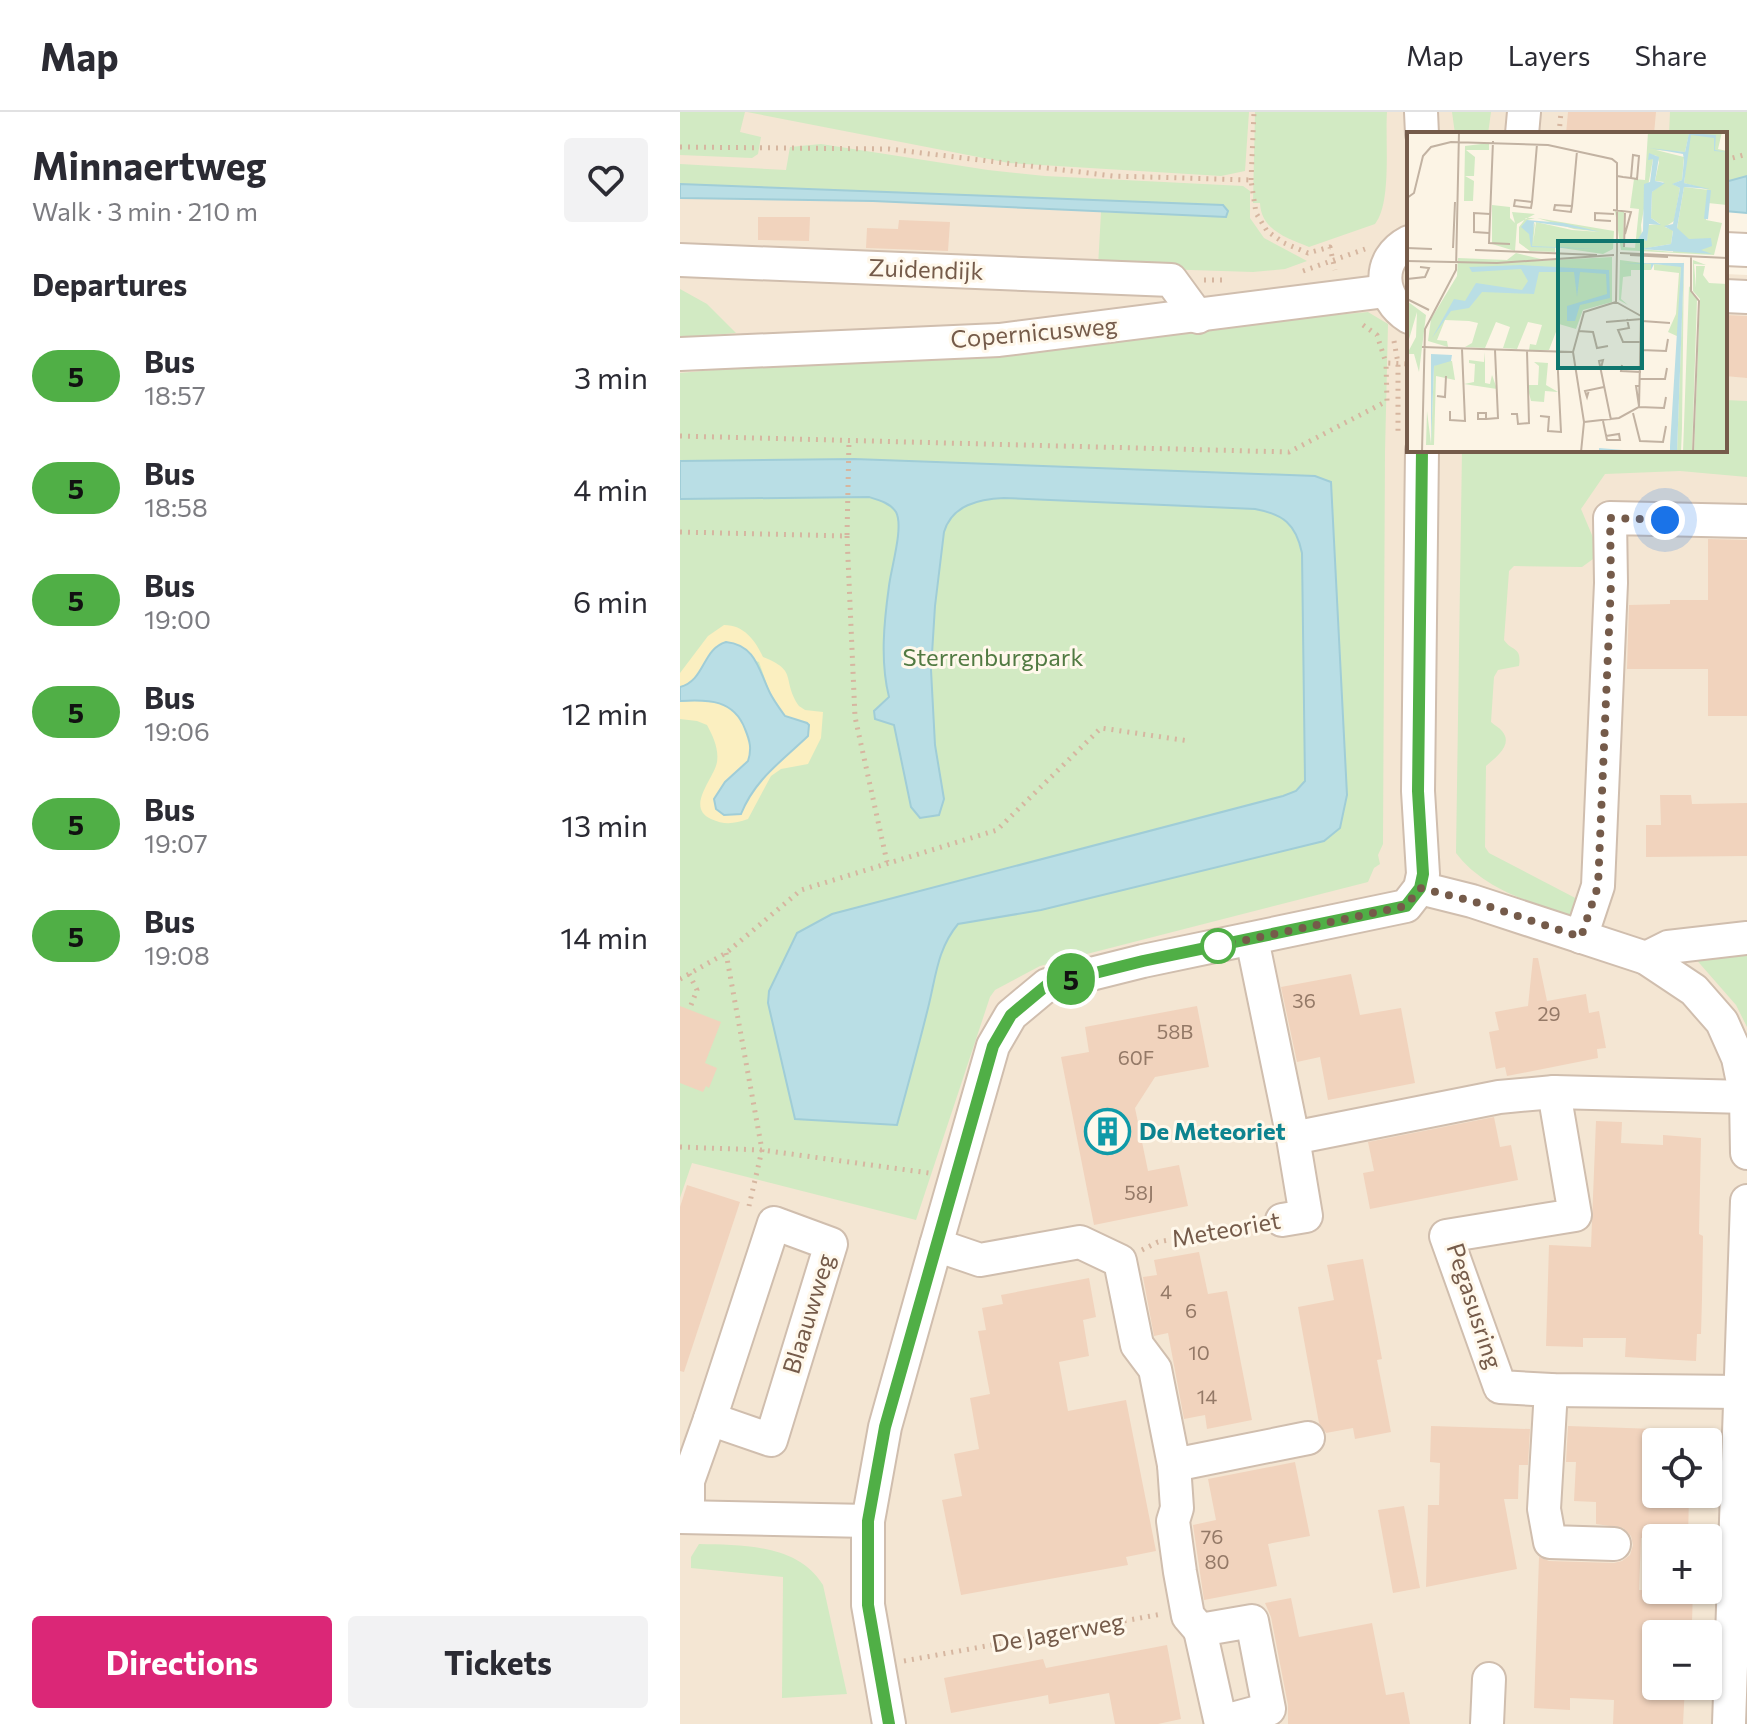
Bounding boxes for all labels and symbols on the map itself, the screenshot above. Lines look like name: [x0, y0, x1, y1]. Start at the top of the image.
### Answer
inset map: [1407, 132, 1727, 452]
street label: Zuidendijk: [868, 252, 984, 285]
street label: Copernicusweg: [949, 310, 1119, 353]
your location: [1645, 500, 1685, 540]
park label: Sterrenburgpark: [903, 642, 1083, 671]
unlabelled marker: [1201, 929, 1235, 963]
line badge: 5: [1045, 953, 1097, 1005]
house number: 36: [1292, 988, 1316, 1012]
house number: 29: [1537, 1001, 1561, 1025]
house number: 58B: [1157, 1019, 1193, 1043]
house number: 60F: [1118, 1045, 1154, 1069]
building icon: De Meteoriet: [1084, 1108, 1132, 1156]
place label: De Meteoriet: [1139, 1116, 1286, 1145]
house number: 58J: [1124, 1180, 1154, 1204]
street label: Meteoriet: [1169, 1205, 1283, 1252]
street label: Pegasusring: [1441, 1239, 1509, 1372]
street label: Blaauwweg: [776, 1250, 840, 1377]
house number: 4: [1160, 1279, 1172, 1303]
house number: 6: [1185, 1298, 1197, 1322]
house number: 10: [1188, 1340, 1210, 1364]
house number: 14: [1197, 1384, 1217, 1408]
house number: 76: [1201, 1524, 1223, 1548]
house number: 80: [1204, 1549, 1230, 1573]
street label: De Jagerweg: [989, 1606, 1126, 1657]

